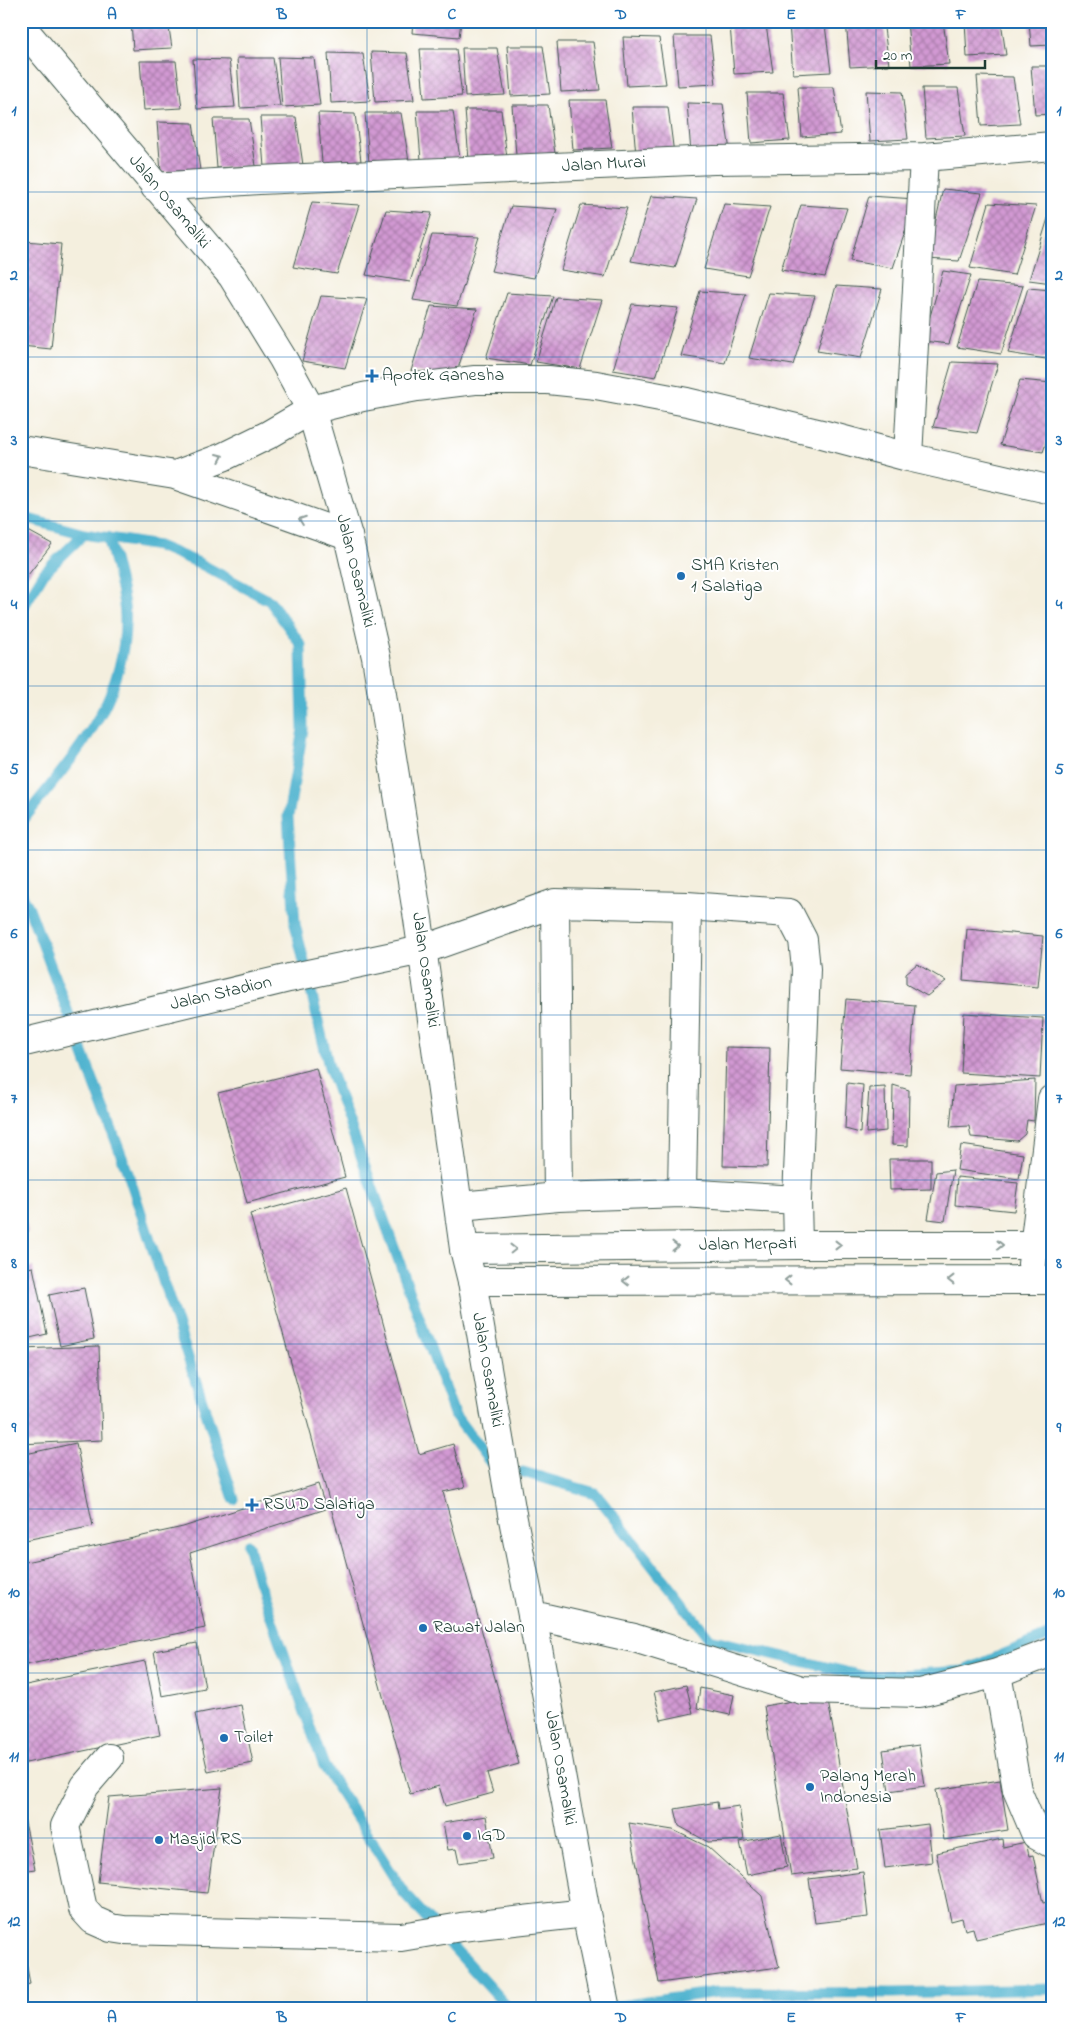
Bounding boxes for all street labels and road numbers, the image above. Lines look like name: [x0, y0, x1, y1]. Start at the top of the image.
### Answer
street label: Jalan Osamaliki: [122, 149, 216, 255]
street label: Jalan Murai: [561, 150, 647, 180]
street label: Jalan Osamaliki: [328, 511, 382, 631]
street label: Jalan Osamaliki: [404, 911, 446, 1029]
street label: Jalan Stadion: [168, 970, 274, 1018]
street label: Jalan Merpati: [699, 1231, 797, 1259]
street label: Jalan Osamaliki: [464, 1310, 510, 1430]
street label: Jalan Osamaliki: [537, 1708, 583, 1828]

